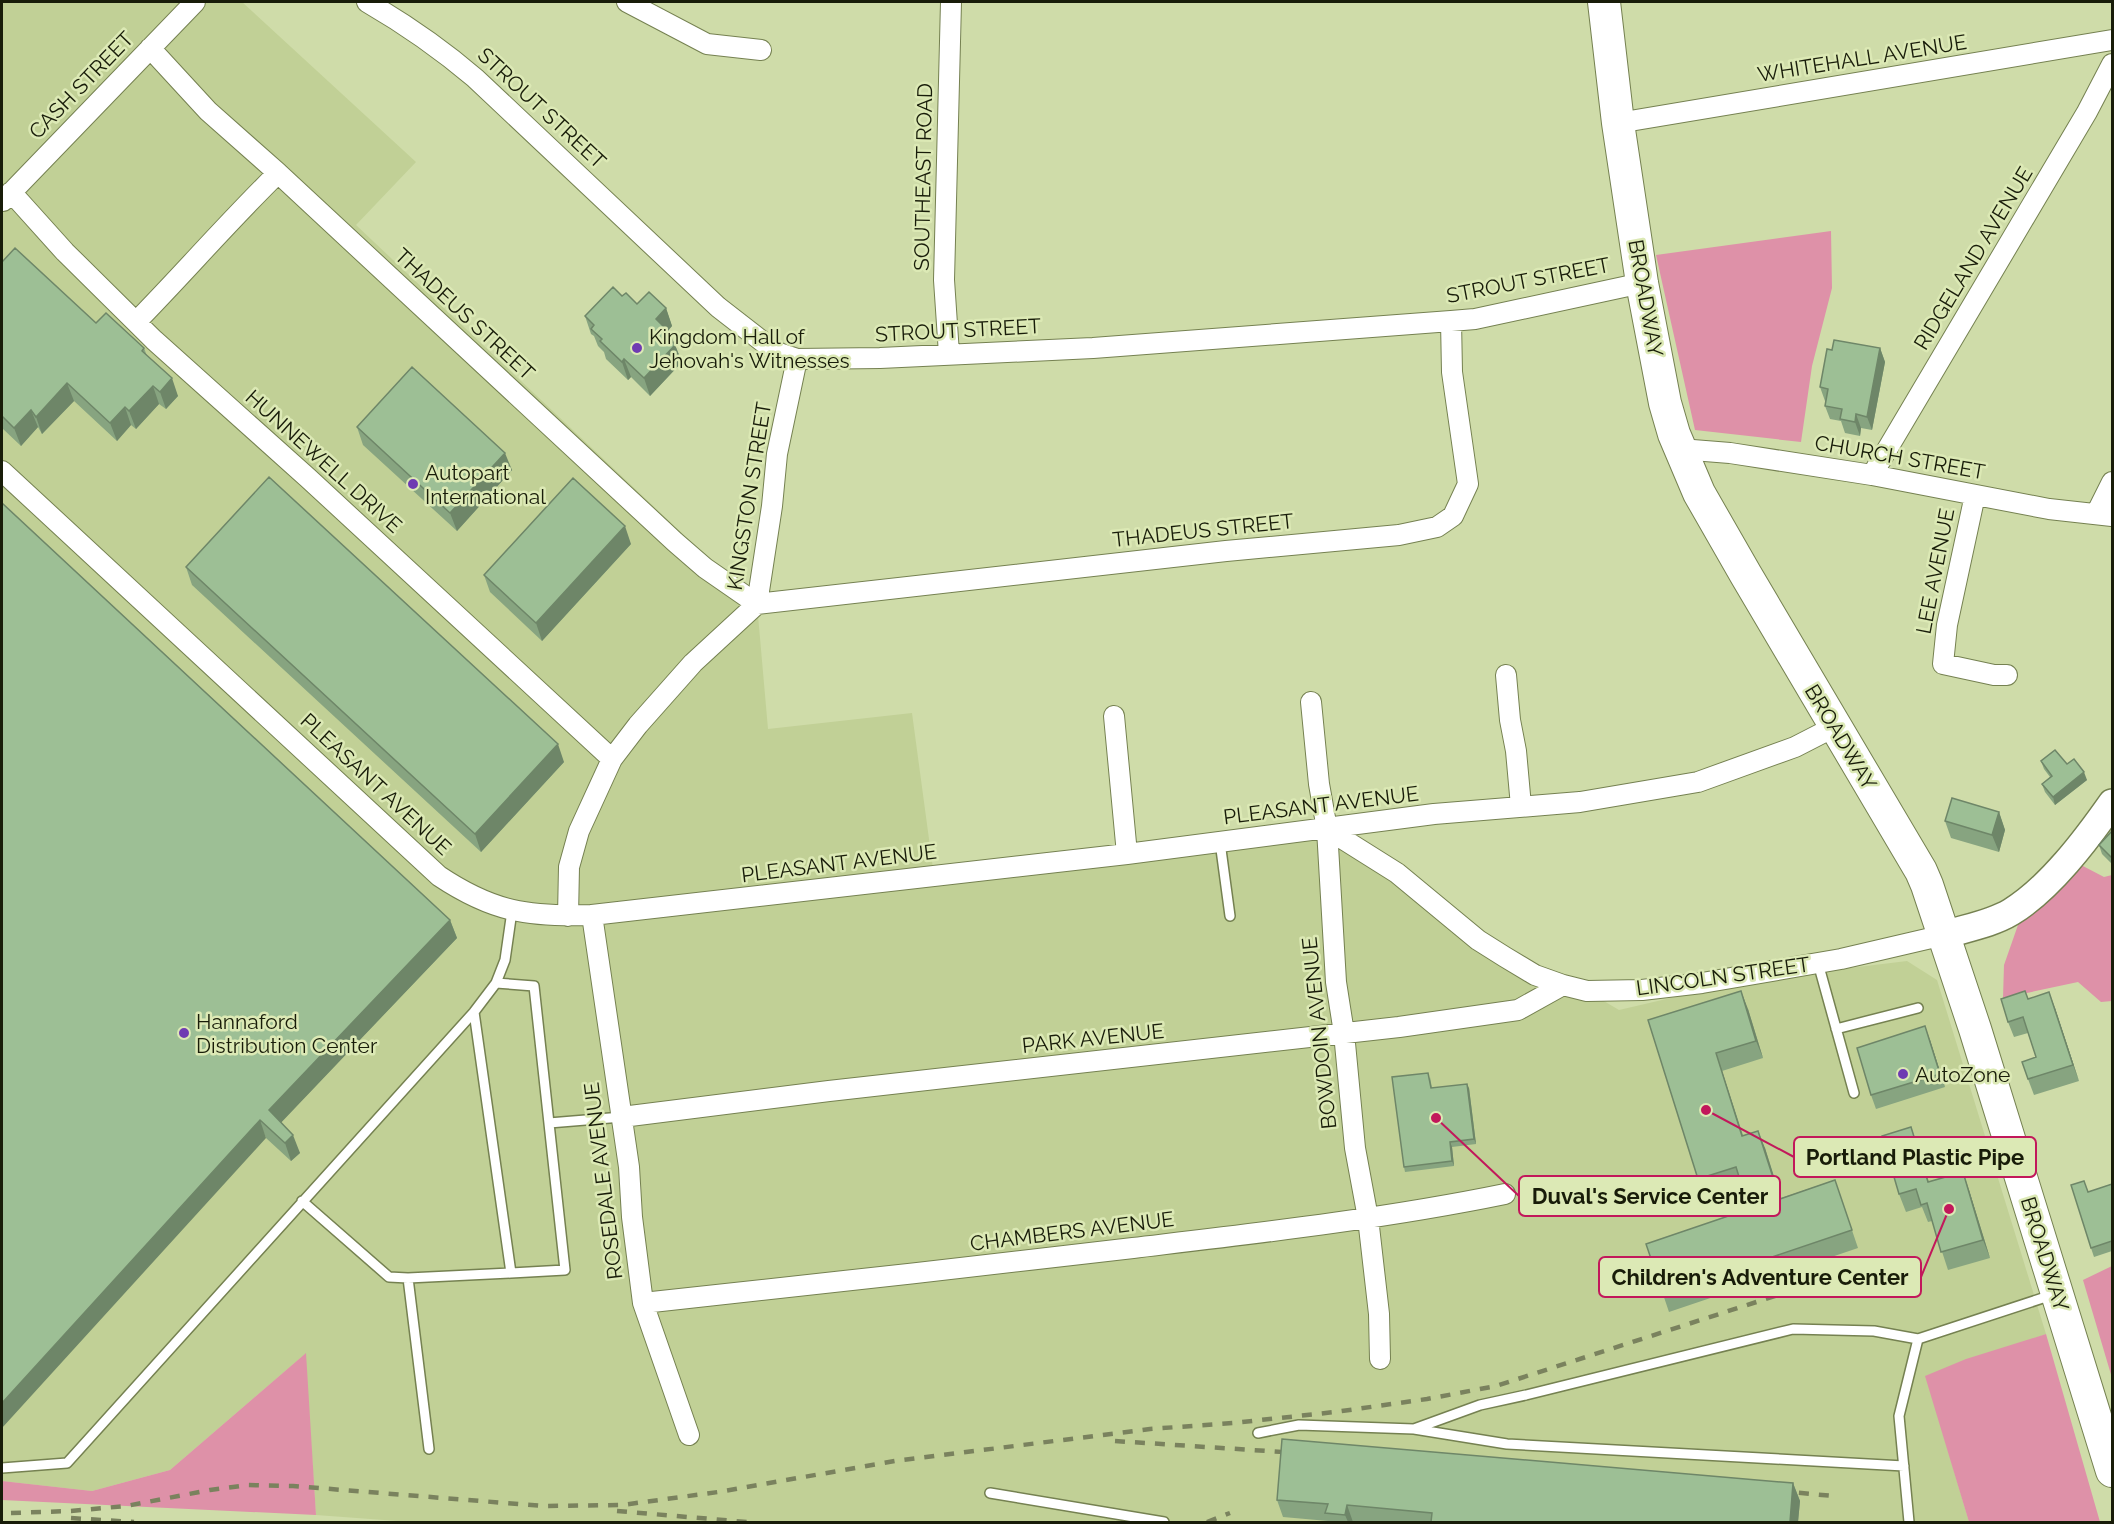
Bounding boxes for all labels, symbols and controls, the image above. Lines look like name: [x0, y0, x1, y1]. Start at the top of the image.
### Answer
street label: CASH STREET: [24, 26, 139, 144]
street label: WHITEHALL AVENUE: [1756, 29, 1968, 87]
street label: STROUT STREET: [473, 42, 611, 174]
street label: SOUTHEAST ROAD: [909, 83, 937, 271]
street label: RIDGELAND AVENUE: [1908, 162, 2038, 354]
street label: BROADWAY: [1623, 237, 1669, 359]
street label: THADEUS STREET: [390, 243, 540, 385]
street label: STROUT STREET: [1444, 252, 1612, 308]
street label: STROUT STREET: [874, 313, 1042, 347]
place label: Kingdom Hall of Jehovah's Witnesses: [649, 324, 850, 373]
marker: Kingdom Hall of Jehovah's Witnesses: [630, 341, 644, 355]
street label: HUNNEWELL DRIVE: [241, 384, 407, 538]
street label: KINGSTON STREET: [722, 400, 776, 592]
street label: CHURCH STREET: [1813, 430, 1987, 484]
place label: Autopart International: [425, 460, 546, 509]
marker: Autopart International: [406, 477, 420, 491]
street label: LEE AVENUE: [1911, 506, 1959, 636]
street label: THADEUS STREET: [1111, 508, 1295, 552]
street label: BROADWAY: [1800, 680, 1882, 795]
street label: PLEASANT AVENUE: [296, 708, 456, 860]
street label: PLEASANT AVENUE: [1222, 781, 1420, 829]
street label: PLEASANT AVENUE: [740, 839, 938, 887]
street label: BOWDOIN AVENUE: [1296, 936, 1342, 1130]
street label: LINCOLN STREET: [1635, 951, 1812, 1001]
place label: Hannaford Distribution Center: [196, 1009, 378, 1058]
street label: PARK AVENUE: [1021, 1018, 1165, 1058]
marker: Hannaford Distribution Center: [177, 1026, 191, 1040]
place label: AutoZone: [1915, 1062, 2010, 1087]
marker: AutoZone: [1896, 1067, 1910, 1081]
street label: ROSEDALE AVENUE: [579, 1081, 627, 1281]
callout: Portland Plastic Pipe: [1794, 1137, 2036, 1177]
text: Portland Plastic Pipe: [1806, 1144, 2024, 1170]
callout: Duval's Service Center: [1519, 1176, 1780, 1216]
text: Duval's Service Center: [1532, 1183, 1769, 1209]
street label: BROADWAY: [2016, 1194, 2074, 1315]
street label: CHAMBERS AVENUE: [969, 1206, 1175, 1256]
callout: Children's Adventure Center: [1599, 1257, 1921, 1297]
text: Children's Adventure Center: [1611, 1264, 1909, 1290]

